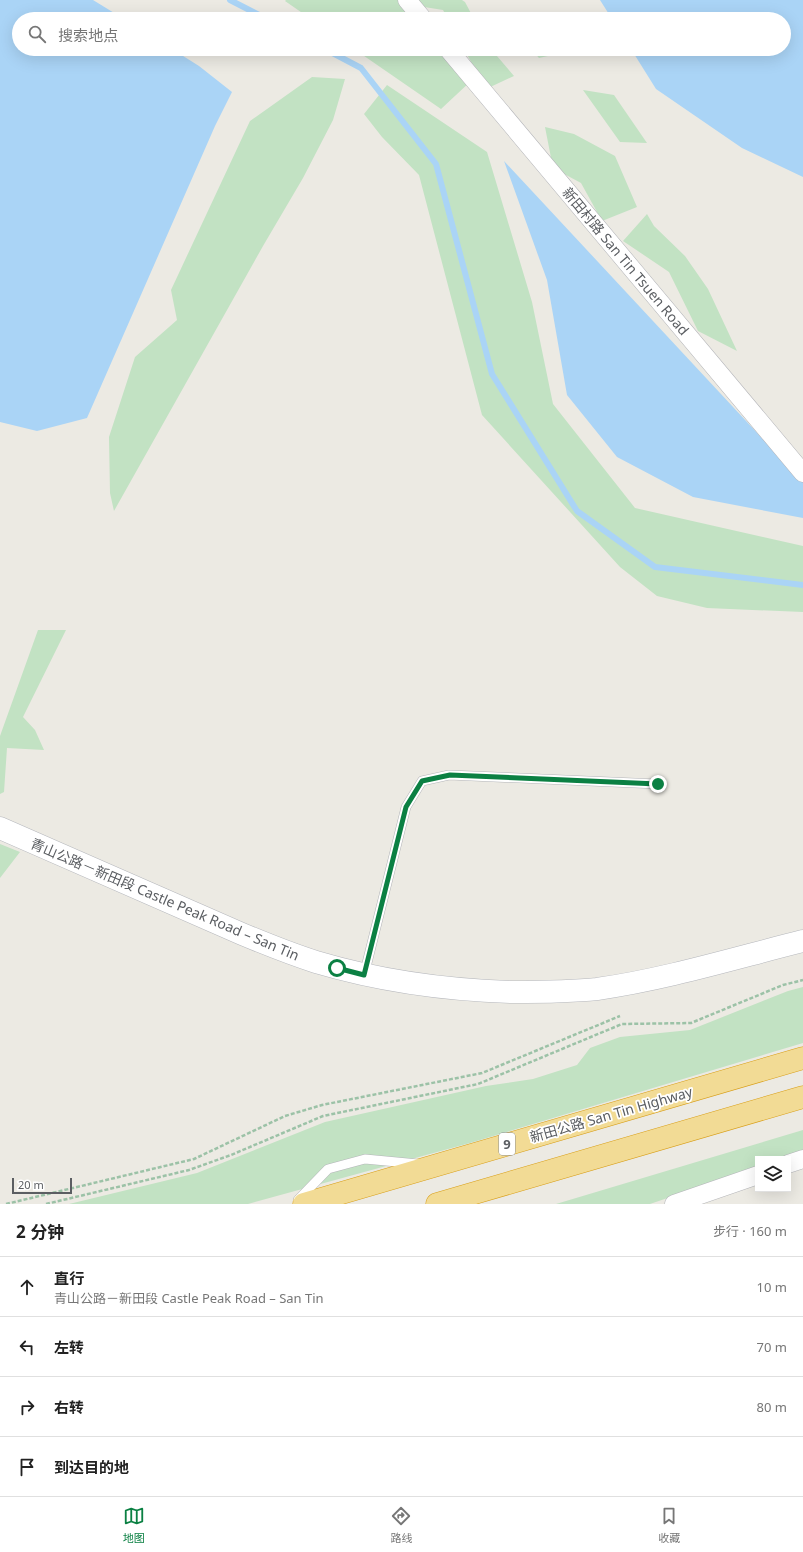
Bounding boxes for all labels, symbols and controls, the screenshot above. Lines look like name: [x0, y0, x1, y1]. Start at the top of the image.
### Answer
search box: [12, 12, 791, 56]
icon: search: [26, 23, 48, 45]
text: 搜索地点: [58, 25, 118, 45]
street label: 新田村路 San Tin Tsuen Road: [559, 183, 693, 339]
route end: [649, 775, 667, 793]
street label: 青山公路－新田段 Castle Peak Road – San Tin: [28, 834, 302, 964]
route start: [328, 959, 346, 977]
street label: 新田公路 San Tin Highway: [527, 1081, 695, 1146]
road number: 9: [499, 1133, 515, 1155]
map controls: [755, 1156, 791, 1192]
button: layers: [755, 1156, 791, 1192]
scale bar: [12, 1176, 72, 1195]
text: 20 m: [18, 1177, 44, 1192]
text: 2 分钟: [16, 1220, 64, 1243]
text: 步行 · 160 m: [713, 1222, 787, 1240]
text: 直行: [54, 1268, 84, 1288]
icon: ahead: [16, 1276, 38, 1298]
text: 10 m: [757, 1278, 787, 1296]
text: 青山公路－新田段 Castle Peak Road – San Tin: [54, 1289, 324, 1307]
icon: left: [16, 1336, 38, 1358]
text: 左转: [54, 1337, 84, 1357]
text: 70 m: [757, 1338, 787, 1356]
icon: right: [16, 1396, 38, 1418]
text: 右转: [54, 1397, 84, 1417]
text: 80 m: [757, 1398, 787, 1416]
icon: arrive: [16, 1456, 38, 1478]
text: 到达目的地: [54, 1457, 129, 1477]
tab: 地图: [123, 1505, 145, 1545]
tab: 路线: [390, 1505, 412, 1545]
tab: 收藏: [658, 1505, 680, 1545]

